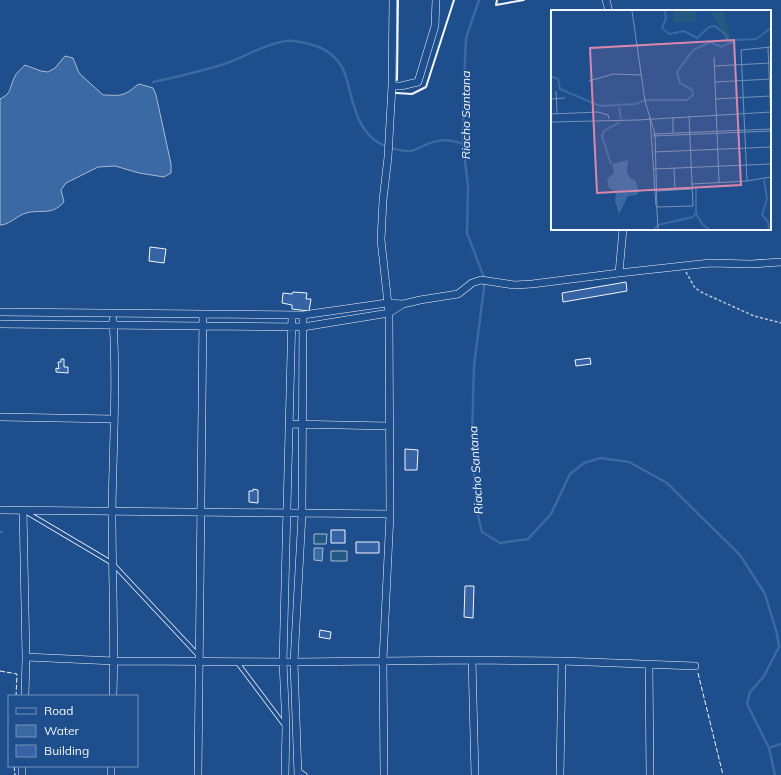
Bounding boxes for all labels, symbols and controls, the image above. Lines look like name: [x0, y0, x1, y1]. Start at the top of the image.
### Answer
inset map: [551, 10, 771, 230]
water label: Riacho Santana: [458, 71, 473, 159]
water label: Riacho Santana: [465, 425, 486, 515]
legend: [8, 695, 138, 767]
text: Road: [44, 703, 73, 718]
text: Water: [44, 723, 80, 738]
text: Building: [44, 743, 89, 758]

